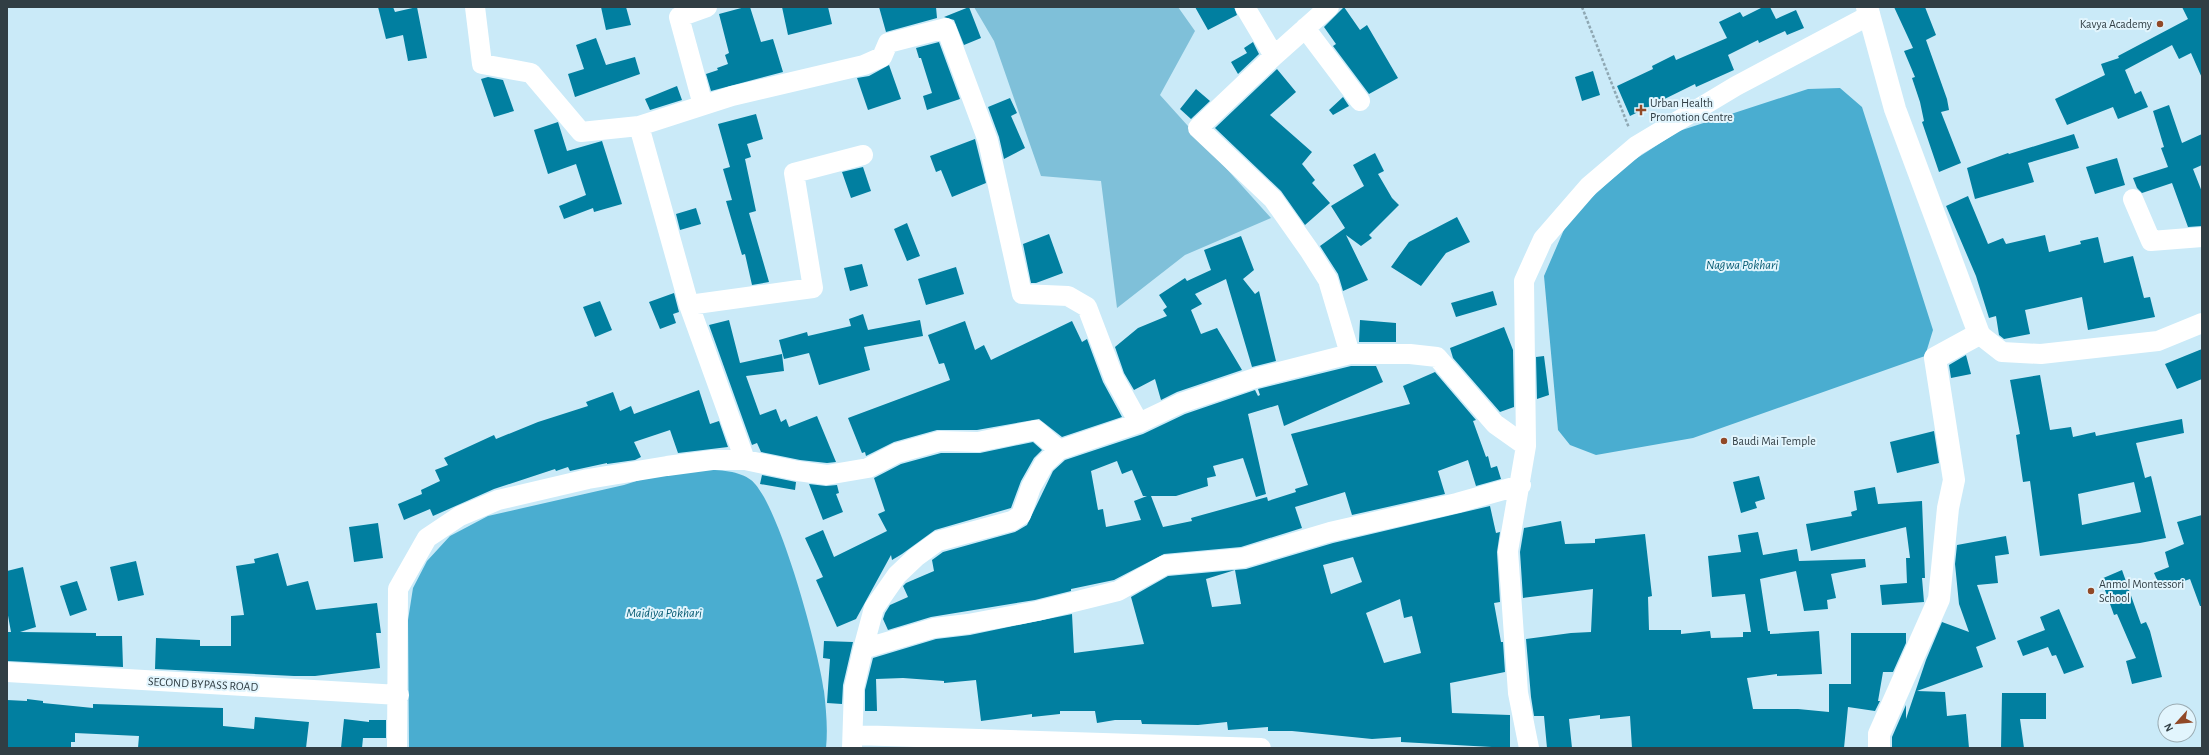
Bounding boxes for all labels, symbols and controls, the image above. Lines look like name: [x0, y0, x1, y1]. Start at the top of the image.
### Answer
place label: Kavya Academy: [2080, 18, 2152, 31]
marker: Kavya Academy: [2155, 19, 2165, 29]
place label: Urban Health Promotion Centre: [1650, 97, 1733, 123]
marker: Urban Health Promotion Centre: [1635, 104, 1647, 116]
water label: Nagwa Pokhari: [1706, 259, 1778, 272]
place label: Baudi Mai Temple: [1732, 435, 1816, 447]
marker: Baudi Mai Temple: [1719, 436, 1729, 446]
place label: Anmol Montessori School: [2099, 578, 2184, 604]
marker: Anmol Montessori School: [2086, 586, 2096, 596]
water label: Maidiya Pokhari: [626, 607, 702, 620]
street label: SECOND BYPASS ROAD: [148, 675, 259, 693]
north arrow: [2157, 703, 2197, 743]
text: N: [2162, 721, 2175, 733]

